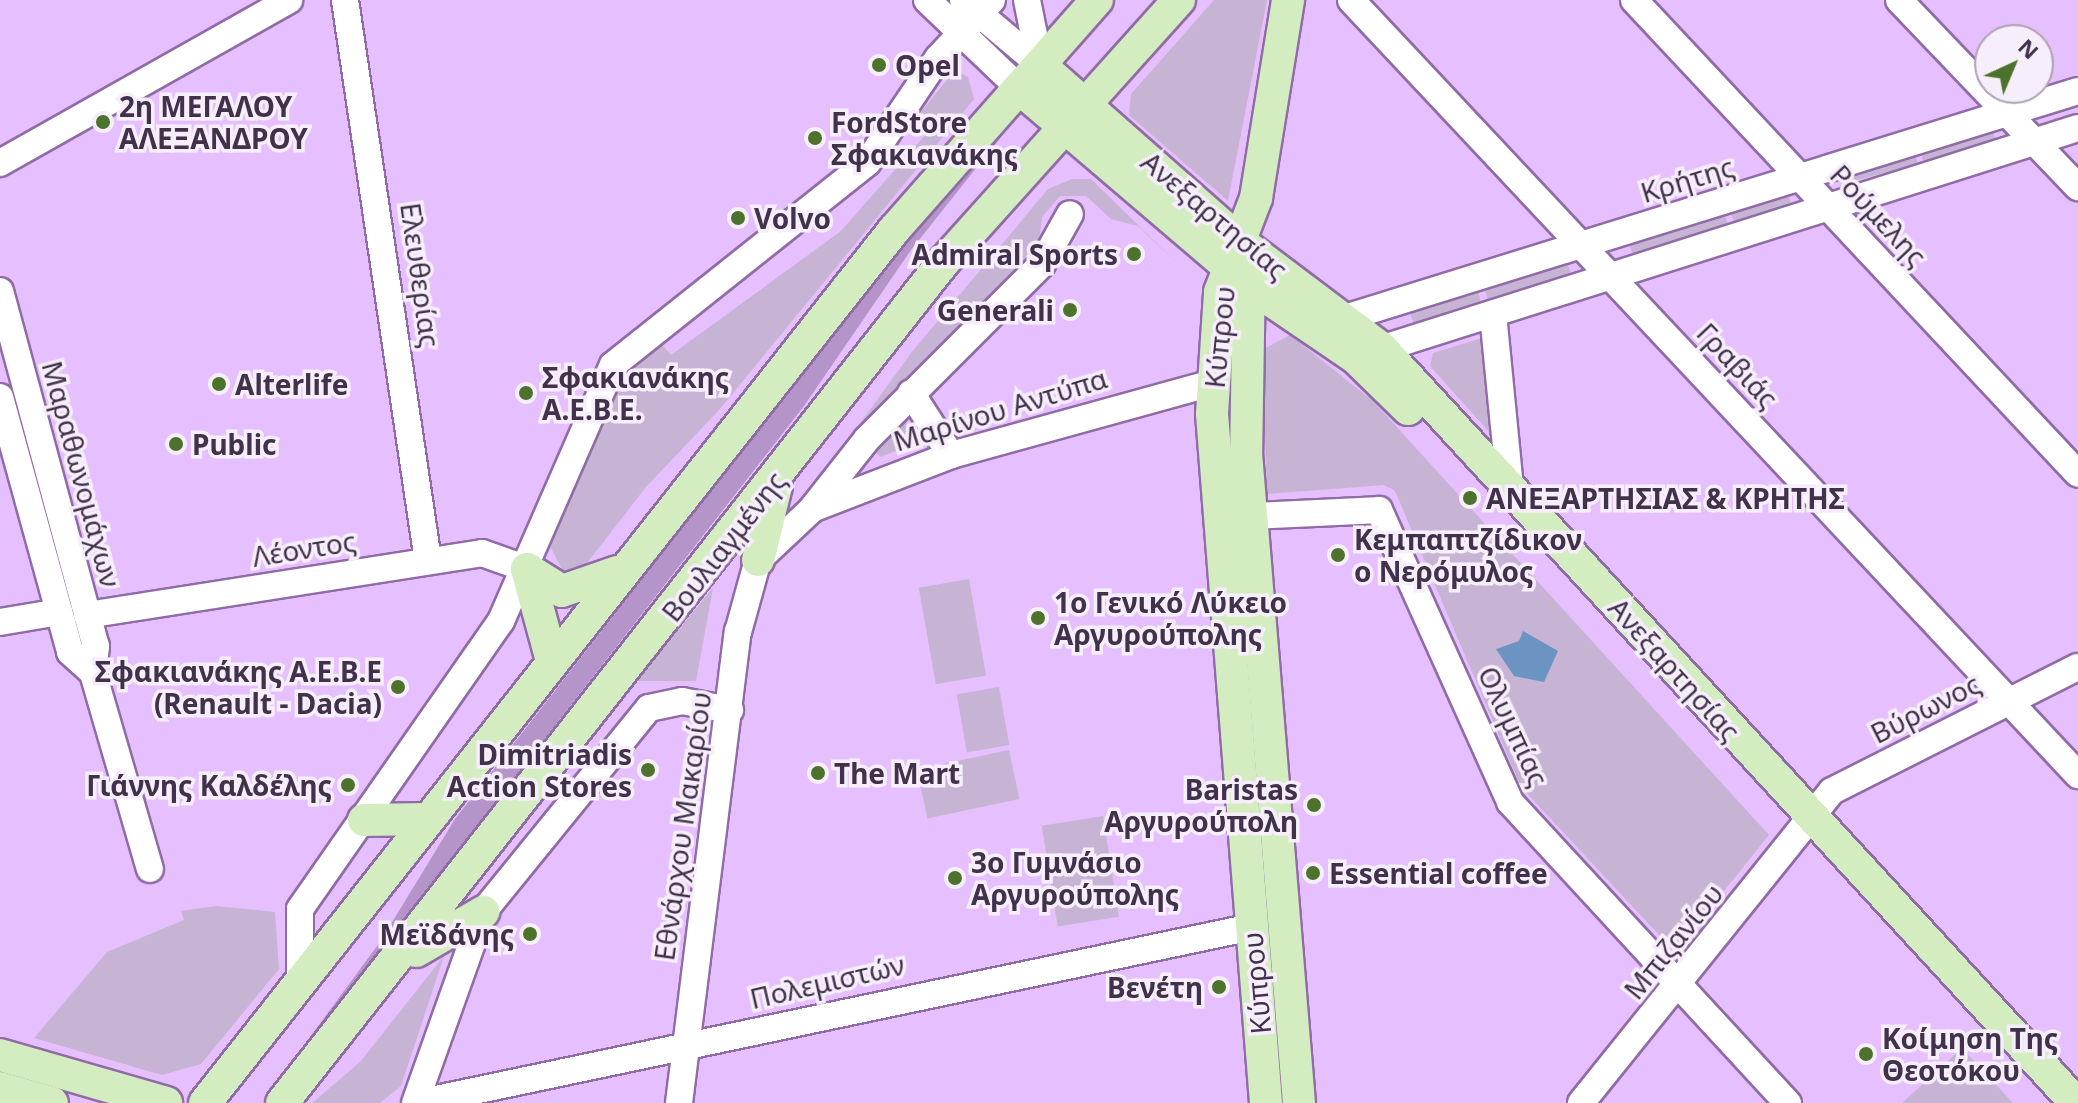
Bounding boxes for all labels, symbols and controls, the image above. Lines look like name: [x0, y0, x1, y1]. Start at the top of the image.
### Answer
north arrow: [1974, 24, 2054, 104]
text: N: [2012, 31, 2046, 65]
place label: Opel: [895, 48, 960, 82]
marker: Opel: [870, 56, 888, 74]
place label: 2η ΜΕΓΑΛΟΥ ΑΛΕΞΑΝΔΡΟΥ: [119, 89, 308, 155]
place label: FordStore Σφακιανάκης: [831, 105, 1018, 171]
marker: 2η ΜΕΓΑΛΟΥ ΑΛΕΞΑΝΔΡΟΥ: [94, 113, 112, 131]
marker: FordStore Σφακιανάκης: [806, 129, 824, 147]
street label: Ανεξαρτησίας: [1135, 144, 1295, 286]
street label: Κρήτης: [1636, 149, 1738, 209]
street label: Ρούμελης: [1824, 157, 1934, 273]
street label: Ελευθερίας: [394, 200, 448, 350]
place label: Volvo: [754, 201, 831, 235]
marker: Volvo: [729, 209, 747, 227]
place label: Admiral Sports: [912, 237, 1118, 271]
marker: Admiral Sports: [1125, 245, 1143, 263]
street label: Κύπρου: [1197, 284, 1241, 390]
place label: Generali: [937, 293, 1054, 327]
marker: Generali: [1061, 301, 1079, 319]
street label: Γραβιάς: [1690, 316, 1786, 414]
street label: Μαραθωνομάχων: [36, 357, 128, 591]
place label: Σφακιανάκης Α.Ε.Β.Ε.: [542, 360, 729, 426]
street label: Μαρίνου Αντύπα: [889, 361, 1111, 457]
place label: Alterlife: [235, 367, 348, 401]
marker: Alterlife: [210, 375, 228, 393]
marker: Σφακιανάκης Α.Ε.Β.Ε.: [517, 384, 535, 402]
place label: Public: [192, 427, 276, 461]
marker: Public: [167, 435, 185, 453]
street label: Βουλιαγμένης: [654, 464, 792, 628]
place label: ΑΝΕΞΑΡΤΗΣΙΑΣ & ΚΡΗΤΗΣ: [1486, 481, 1845, 515]
marker: ΑΝΕΞΑΡΤΗΣΙΑΣ & ΚΡΗΤΗΣ: [1461, 489, 1479, 507]
place label: Κεμπαπτζίδικον ο Νερόμυλος: [1354, 522, 1582, 588]
street label: Λέοντος: [250, 523, 358, 573]
marker: Κεμπαπτζίδικον ο Νερόμυλος: [1329, 546, 1347, 564]
place label: 1ο Γενικό Λύκειο Αργυρούπολης: [1054, 585, 1287, 651]
street label: Ανεξαρτησίας: [1602, 591, 1748, 747]
marker: 1ο Γενικό Λύκειο Αργυρούπολης: [1029, 609, 1047, 627]
place label: Σφακιανάκης Α.Ε.Β.Ε (Renault - Dacia): [95, 654, 382, 720]
street label: Ολυμπίας: [1472, 661, 1556, 791]
street label: Βύρωνος: [1865, 666, 1985, 750]
marker: Σφακιανάκης Α.Ε.Β.Ε (Renault - Dacia): [389, 678, 407, 696]
street label: Εθνάρχου Μακαρίου: [646, 689, 718, 963]
place label: Dimitriadis Action Stores: [447, 737, 632, 803]
place label: The Mart: [834, 756, 960, 790]
marker: Dimitriadis Action Stores: [639, 761, 657, 779]
marker: The Mart: [809, 764, 827, 782]
place label: Γιάννης Καλδέλης: [86, 768, 332, 802]
place label: Baristas Αργυρούπολη: [1104, 772, 1298, 838]
marker: Γιάννης Καλδέλης: [339, 776, 357, 794]
marker: Baristas Αργυρούπολη: [1305, 796, 1323, 814]
place label: 3ο Γυμνάσιο Αργυρούπολης: [971, 845, 1179, 911]
place label: Essential coffee: [1329, 856, 1548, 890]
marker: Essential coffee: [1304, 864, 1322, 882]
marker: 3ο Γυμνάσιο Αργυρούπολης: [946, 869, 964, 887]
street label: Μπιζανίου: [1616, 877, 1730, 1005]
place label: Μεϊδάνης: [379, 917, 514, 951]
marker: Μεϊδάνης: [521, 925, 539, 943]
street label: Κύπρου: [1235, 930, 1277, 1036]
street label: Πολεμιστών: [747, 947, 907, 1015]
place label: Βενέτη: [1107, 970, 1203, 1004]
marker: Βενέτη: [1210, 978, 1228, 996]
place label: Κοίμηση Της Θεοτόκου: [1882, 1021, 2058, 1087]
marker: Κοίμηση Της Θεοτόκου: [1857, 1045, 1875, 1063]

